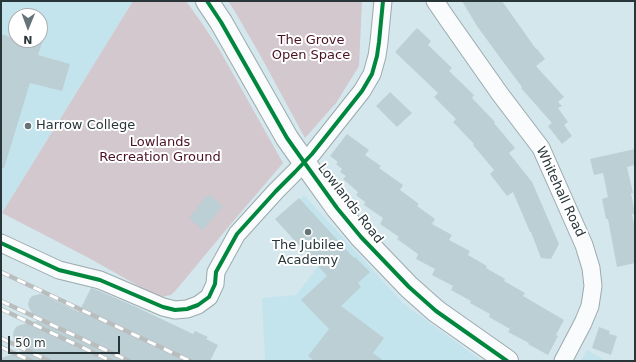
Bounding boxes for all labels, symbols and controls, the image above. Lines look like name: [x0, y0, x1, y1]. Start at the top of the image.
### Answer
north arrow: [8, 8, 48, 48]
text: N: [23, 33, 33, 46]
park label: The Grove Open Space: [272, 33, 350, 64]
place label: Harrow College: [36, 118, 135, 134]
marker: Harrow College: [23, 121, 33, 131]
park label: Lowlands Recreation Ground: [99, 135, 221, 166]
street label: Whitehall Road: [532, 144, 588, 240]
street label: Lowlands Road: [314, 161, 386, 247]
marker: The Jubilee Academy: [303, 227, 313, 237]
place label: The Jubilee Academy: [272, 238, 344, 269]
scale bar: [10, 328, 122, 354]
text: 50 m: [15, 336, 46, 350]

